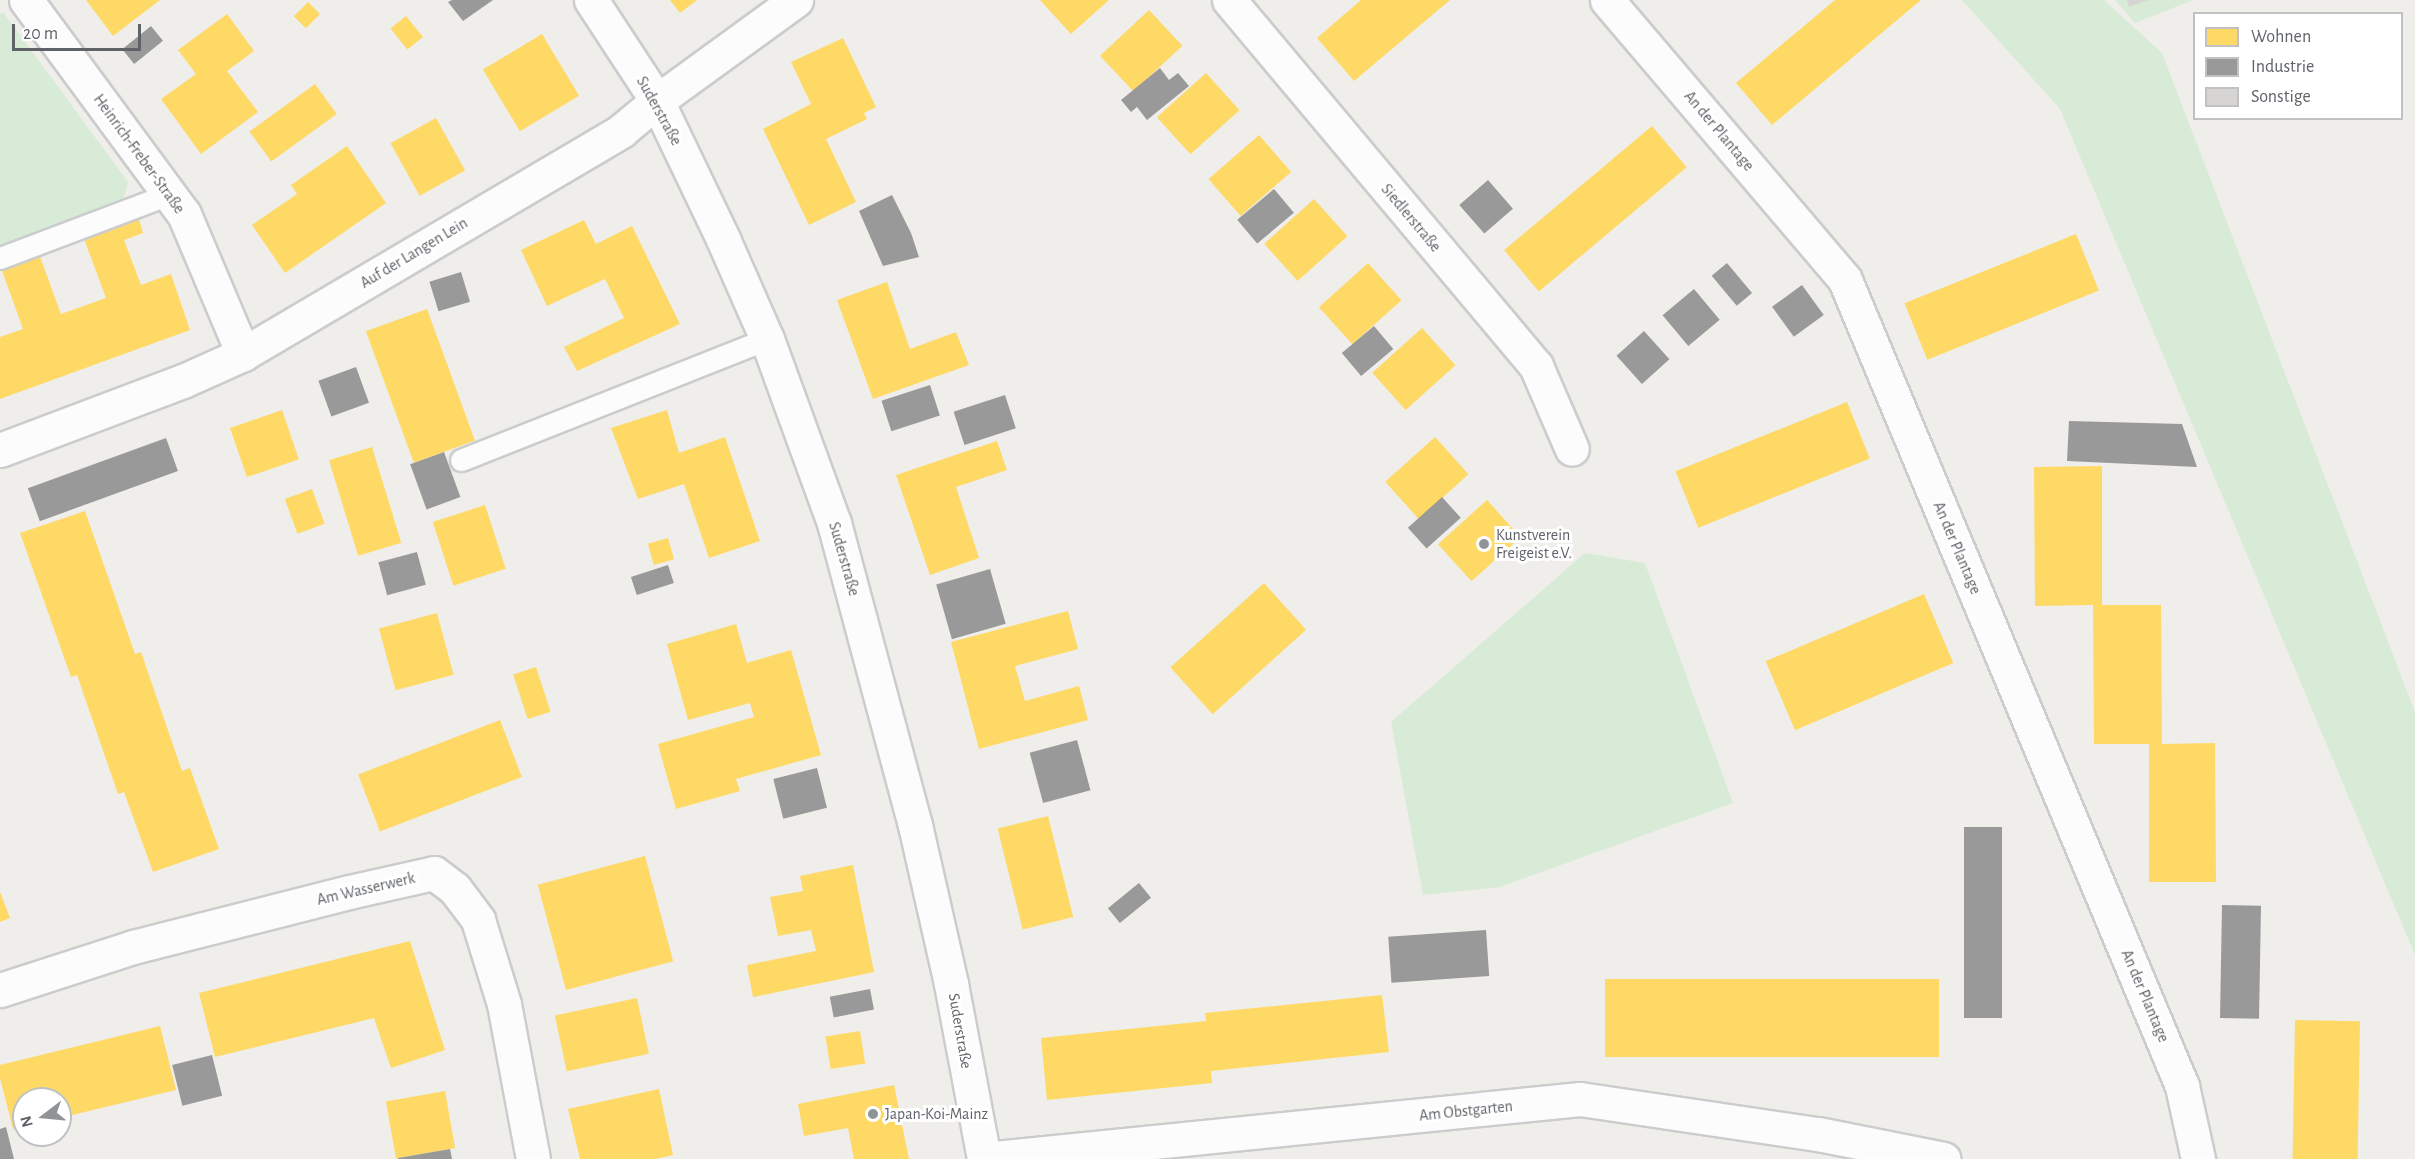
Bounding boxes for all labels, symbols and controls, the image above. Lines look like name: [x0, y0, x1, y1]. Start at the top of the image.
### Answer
scale bar: [15, 12, 144, 50]
legend: [2193, 12, 2403, 120]
text: 20 m: [23, 25, 58, 43]
text: Wohnen: [2251, 28, 2311, 46]
text: Industrie: [2251, 58, 2314, 76]
street label: Suderstraße: [632, 73, 686, 149]
street label: An der Plantage: [1680, 87, 1758, 175]
text: Sonstige: [2251, 88, 2311, 106]
street label: Heinrich-Freber-Straße: [89, 90, 189, 218]
street label: Siedlerstraße: [1377, 180, 1445, 256]
street label: Auf der Langen Lein: [357, 213, 471, 293]
street label: An der Plantage: [1929, 499, 1985, 597]
street label: Suderstraße: [824, 520, 864, 598]
place label: Kunstverein Freigeist e.V.: [1496, 525, 1572, 563]
marker: Kunstverein Freigeist e.V.: [1477, 537, 1491, 551]
street label: Am Wasserwerk: [315, 868, 417, 910]
street label: An der Plantage: [2117, 947, 2173, 1045]
street label: Suderstraße: [944, 992, 976, 1070]
north arrow: [12, 1087, 72, 1147]
street label: Am Obstgarten: [1418, 1097, 1514, 1125]
place label: Japan-Koi-Mainz: [885, 1104, 988, 1124]
marker: Japan-Koi-Mainz: [866, 1107, 880, 1121]
text: N: [17, 1114, 36, 1129]

